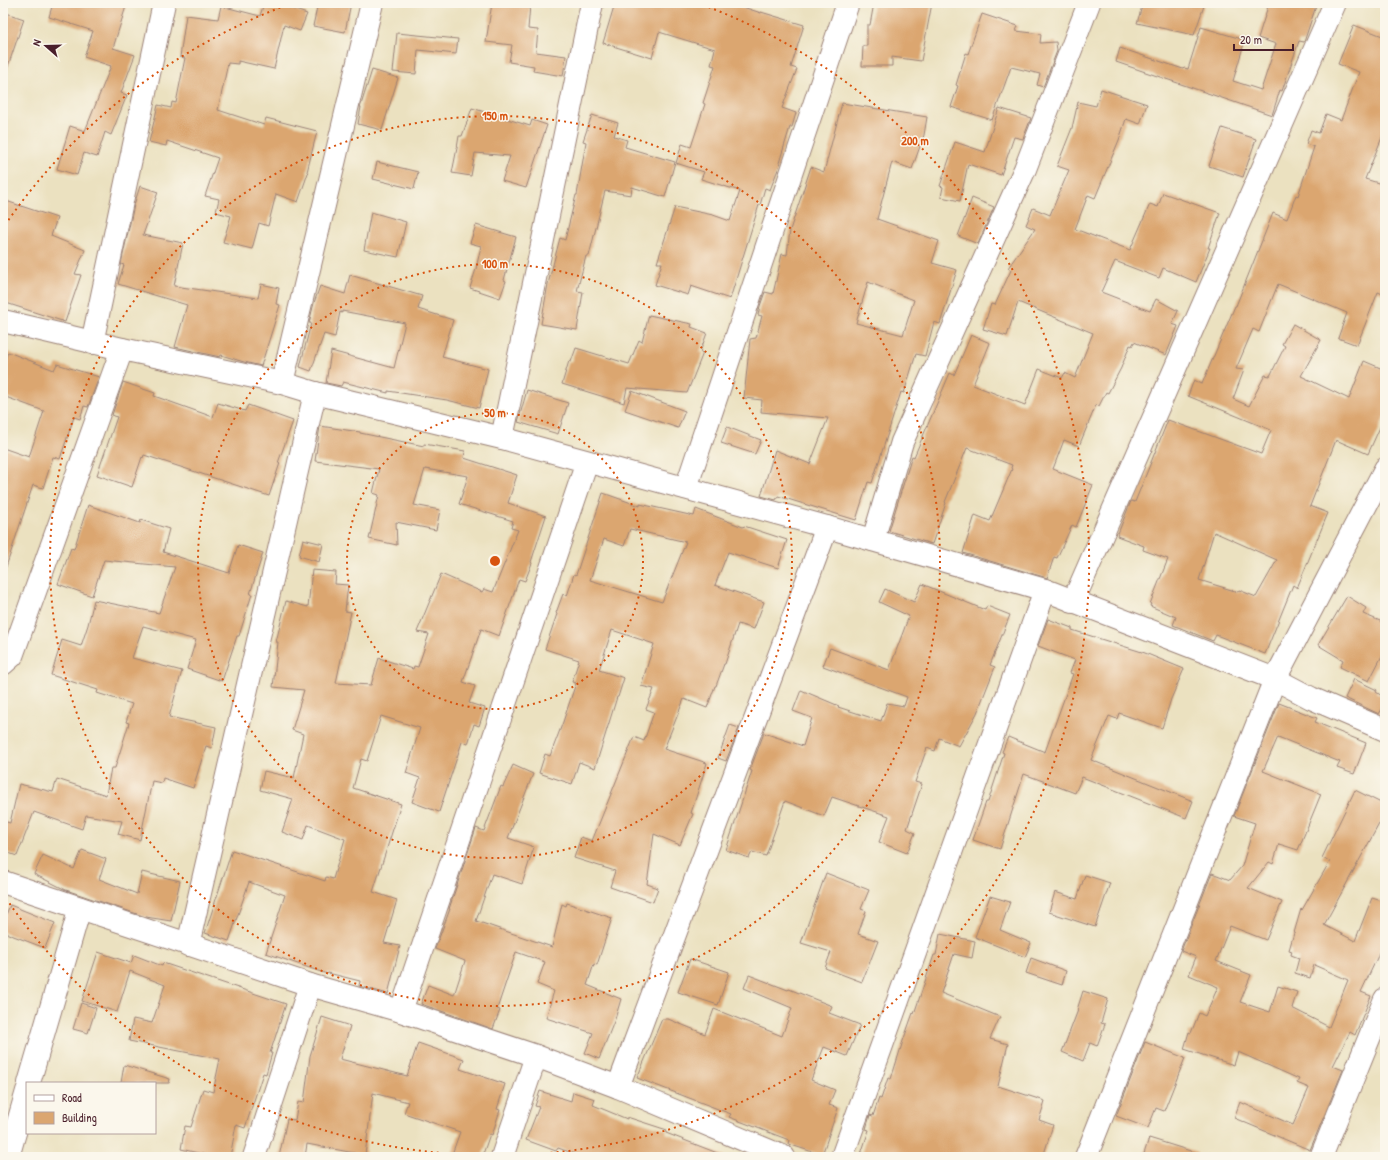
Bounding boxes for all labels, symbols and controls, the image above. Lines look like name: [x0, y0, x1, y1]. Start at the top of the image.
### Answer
north arrow: [26, 26, 66, 66]
scale bar: [1234, 26, 1293, 52]
text: 20 m: [1240, 31, 1262, 48]
text: N: [29, 37, 44, 48]
text: 150 m: [482, 107, 508, 124]
text: 200 m: [901, 132, 929, 149]
text: 100 m: [482, 255, 508, 272]
text: 50 m: [484, 404, 506, 421]
centre of rings: [488, 554, 502, 568]
legend: [26, 1082, 156, 1134]
text: Road: [62, 1089, 82, 1106]
text: Building: [62, 1109, 97, 1126]

